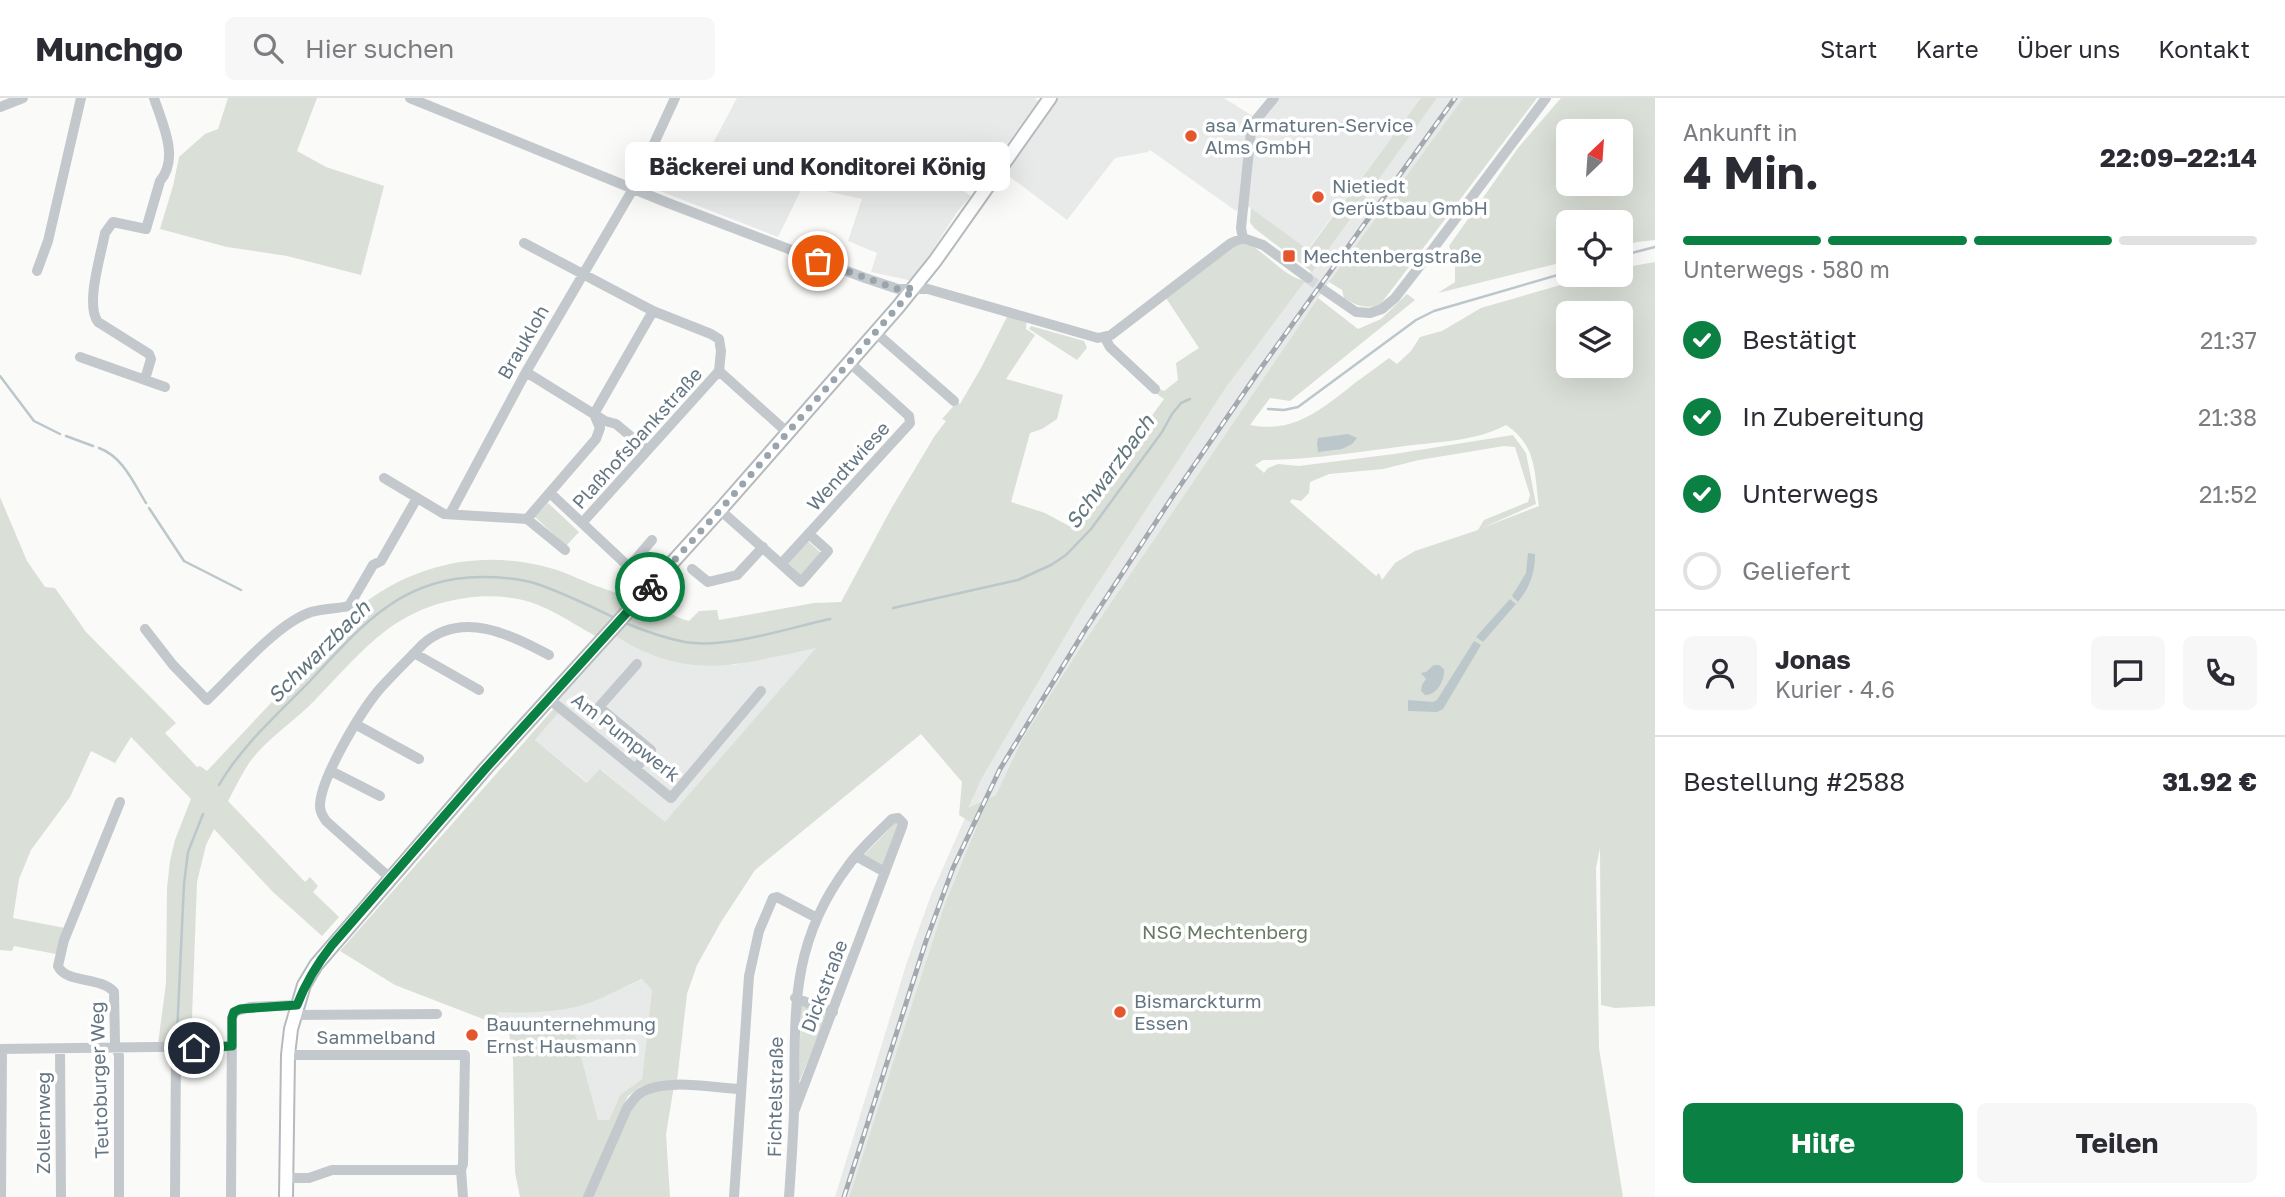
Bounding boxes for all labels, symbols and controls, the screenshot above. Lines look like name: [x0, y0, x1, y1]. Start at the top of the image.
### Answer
search box: [225, 17, 715, 80]
text: Munchgo: [35, 29, 183, 68]
icon: search: [249, 29, 287, 67]
text: Hier suchen: [305, 33, 454, 64]
text: Start: [1820, 34, 1877, 63]
text: Karte: [1915, 34, 1979, 63]
text: Über uns: [2017, 34, 2120, 63]
text: Kontakt: [2158, 34, 2250, 63]
place label: asa Armaturen-Service Alms GmbH: [1205, 113, 1413, 158]
text: Ankunft in: [1683, 118, 1798, 146]
north arrow: [1556, 119, 1633, 196]
map controls: [1556, 119, 1633, 378]
marker: asa Armaturen-Service Alms GmbH: [1183, 128, 1199, 144]
callout: Bäckerei und Konditorei König: [626, 142, 1010, 191]
text: 22:09–22:14: [2100, 142, 2257, 173]
text: 4 Min.: [1683, 144, 1819, 199]
text: Bäckerei und Konditorei König: [649, 152, 986, 180]
place label: Nietiedt Gerüstbau GmbH: [1332, 174, 1488, 219]
marker: Nietiedt Gerüstbau GmbH: [1310, 189, 1326, 205]
button: locate: [1556, 210, 1633, 287]
pin: [788, 231, 848, 291]
icon: bag: [799, 242, 837, 280]
place label: Mechtenbergstraße: [1303, 244, 1482, 267]
marker: Mechtenbergstraße: [1281, 248, 1297, 264]
text: Unterwegs · 580 m: [1683, 255, 1890, 283]
street label: Braukloh: [492, 301, 553, 383]
button: layers: [1556, 301, 1633, 378]
icon: check: [1683, 321, 1721, 359]
text: Bestätigt: [1742, 324, 1857, 355]
text: 21:37: [2200, 326, 2257, 354]
street label: Plaßhofsbankstraße: [567, 362, 706, 513]
icon: check: [1683, 398, 1721, 436]
text: In Zubereitung: [1742, 401, 1925, 432]
text: 21:38: [2198, 403, 2257, 431]
water label: Schwarzbach: [1059, 409, 1160, 533]
street label: Wendtwiese: [802, 416, 894, 515]
icon: check: [1683, 475, 1721, 513]
text: Unterwegs: [1742, 478, 1879, 509]
text: 21:52: [2199, 480, 2257, 508]
courier: [615, 552, 685, 622]
text: Geliefert: [1742, 555, 1851, 586]
icon: bike: [631, 568, 669, 606]
water label: Schwarzbach: [262, 594, 376, 708]
button: person: [1683, 636, 1757, 710]
button: chat: [2091, 636, 2165, 710]
button: phone: [2183, 636, 2257, 710]
text: Jonas: [1775, 644, 1851, 675]
text: Kurier · 4.6: [1775, 675, 1895, 703]
street label: Am Pumpwerk: [568, 687, 685, 786]
text: Bestellung #2588: [1683, 766, 1905, 797]
text: 31.92 €: [2162, 766, 2257, 797]
park label: NSG Mechtenberg: [1142, 920, 1308, 943]
street label: Dickstraße: [795, 936, 852, 1035]
place label: Bismarckturm Essen: [1134, 989, 1261, 1034]
street label: Teutoburger Weg: [84, 1001, 113, 1159]
marker: Bismarckturm Essen: [1112, 1004, 1128, 1020]
place label: Bauunternehmung Ernst Hausmann: [486, 1012, 656, 1057]
pin: [164, 1018, 224, 1078]
street label: Sammelband: [316, 1025, 436, 1048]
marker: Bauunternehmung Ernst Hausmann: [464, 1027, 480, 1043]
icon: home: [175, 1029, 213, 1067]
street label: Fichtelstraße: [762, 1036, 787, 1157]
street label: Zollernweg: [31, 1072, 54, 1174]
button: Hilfe: [1683, 1103, 1963, 1183]
button: Teilen: [1977, 1103, 2257, 1183]

